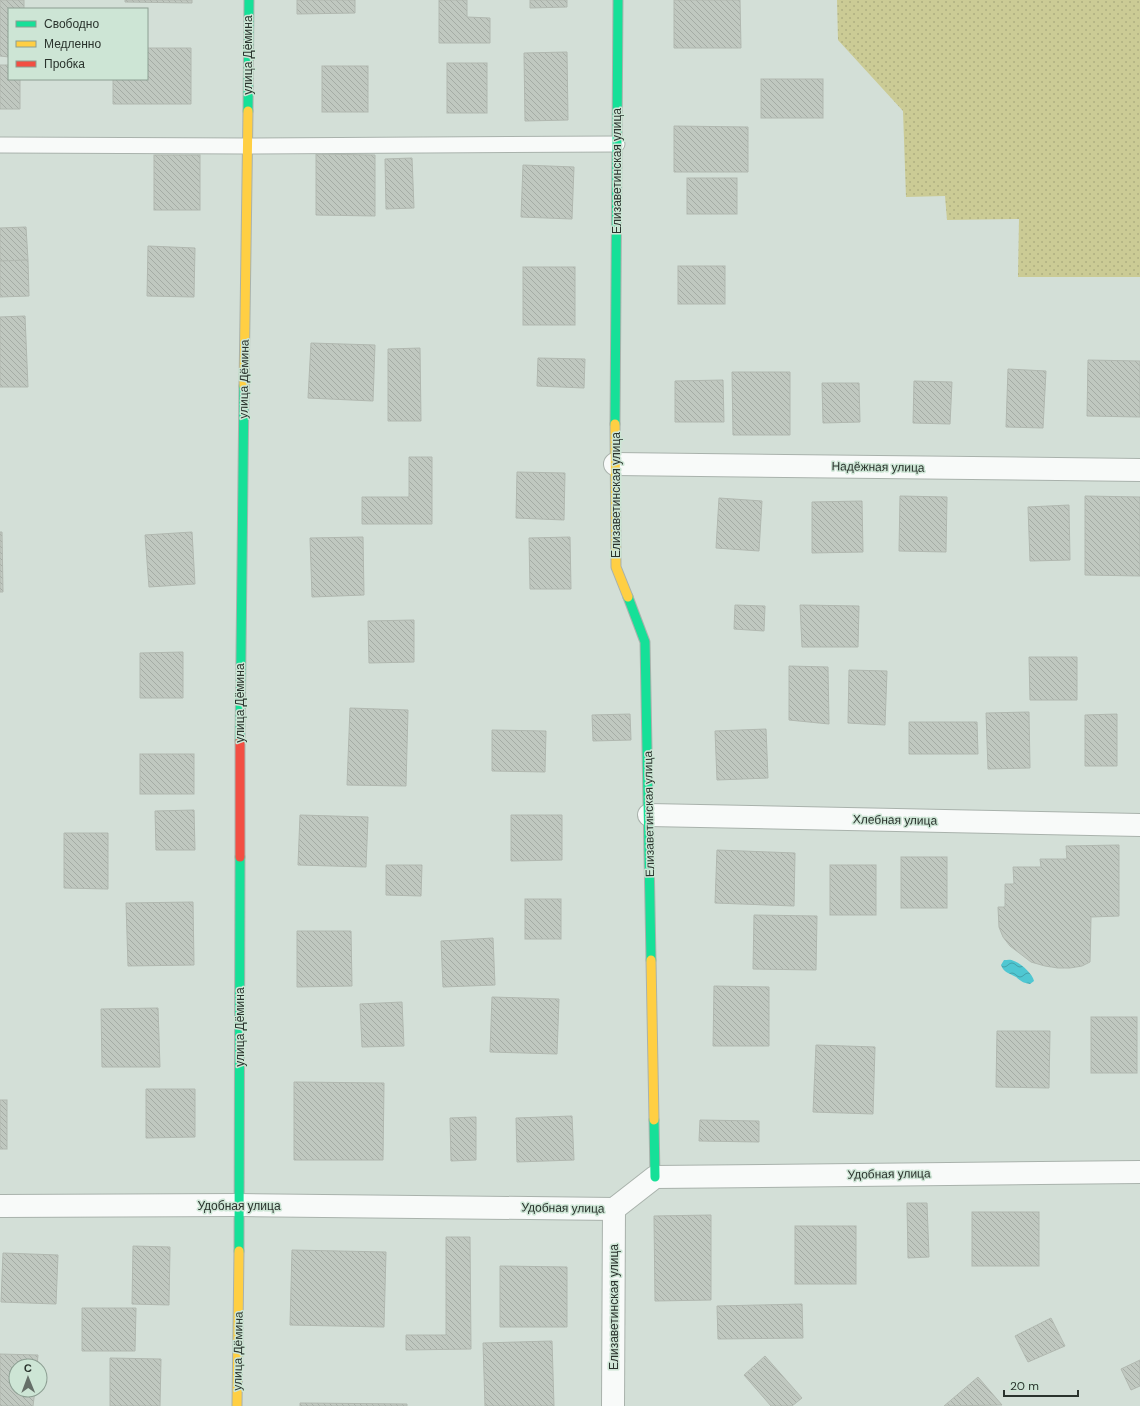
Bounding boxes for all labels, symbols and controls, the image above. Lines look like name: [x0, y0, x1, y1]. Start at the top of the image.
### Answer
legend: [8, 8, 148, 80]
street label: улица Дёмина: [240, 15, 256, 95]
text: Свободно: [44, 16, 99, 32]
text: Медленно: [44, 36, 101, 52]
text: Пробка: [44, 56, 85, 72]
street label: Елизаветинская улица: [609, 108, 625, 234]
street label: улица Дёмина: [235, 339, 253, 419]
street label: Елизаветинская улица: [608, 432, 624, 558]
street label: Надёжная улица: [831, 458, 925, 476]
street label: улица Дёмина: [232, 663, 248, 743]
street label: Елизаветинская улица: [640, 750, 658, 877]
street label: Хлебная улица: [853, 811, 938, 829]
street label: улица Дёмина: [232, 987, 248, 1067]
street label: Удобная улица: [847, 1165, 931, 1183]
street label: Удобная улица: [197, 1198, 281, 1214]
street label: Удобная улица: [521, 1199, 605, 1217]
street label: Елизаветинская улица: [606, 1244, 622, 1370]
street label: улица Дёмина: [229, 1311, 247, 1391]
north arrow: [8, 1358, 48, 1398]
text: С: [24, 1361, 32, 1375]
scale bar: [1004, 1372, 1078, 1398]
text: 20 m: [1010, 1378, 1039, 1394]

